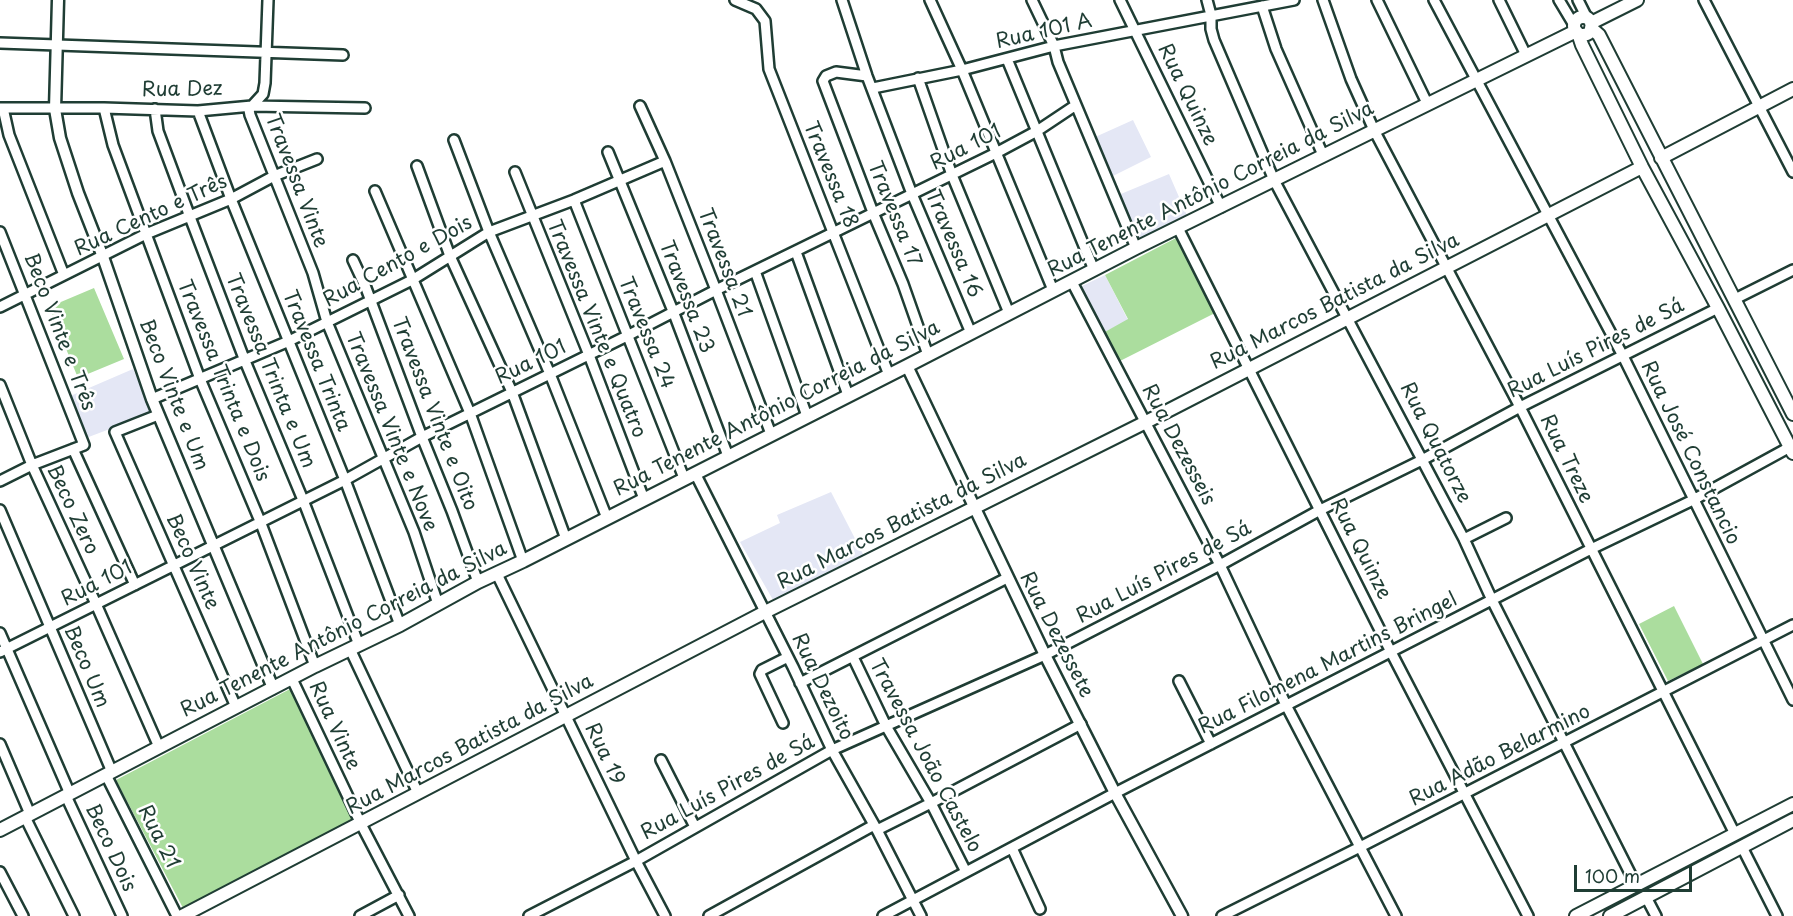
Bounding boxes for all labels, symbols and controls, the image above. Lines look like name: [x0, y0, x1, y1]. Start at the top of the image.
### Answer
street label: Rua 101 A: [994, 9, 1094, 55]
street label: Rua Quinze: [1152, 40, 1222, 150]
street label: Rua Dez: [141, 77, 223, 103]
street label: Rua Tenente Antônio Correia da Silva: [1044, 97, 1378, 283]
street label: Travessa Vinte: [259, 111, 333, 251]
street label: Travessa 18: [798, 118, 862, 232]
street label: Rua 101: [927, 120, 1005, 176]
street label: Travessa 17: [862, 158, 926, 270]
street label: Rua Cento e Três: [71, 170, 231, 262]
street label: Travessa 16: [920, 187, 986, 301]
street label: Travessa 21: [692, 205, 756, 321]
street label: Rua Cento e Dois: [319, 211, 477, 313]
street label: Travessa Vinte e Quatro: [541, 217, 651, 441]
street label: Rua Marcos Batista da Silva: [1206, 229, 1464, 375]
street label: Travessa 23: [654, 237, 718, 357]
street label: Beco Vinte e Três: [18, 250, 100, 414]
street label: Travessa Trinta e Um: [220, 270, 320, 472]
street label: Travessa 24: [613, 274, 679, 392]
street label: Travessa Trinta e Dois: [172, 277, 274, 485]
street label: Travessa Trinta: [277, 287, 355, 435]
street label: Rua Luís Pires de Sá: [1504, 294, 1688, 404]
street label: Travessa Vinte e Oito: [386, 314, 482, 514]
street label: Beco Vinte e Um: [133, 316, 213, 474]
street label: Rua Tenente Antônio Correia da Silva: [610, 316, 944, 502]
street label: Travessa Vinte e Nove: [340, 329, 442, 535]
street label: Rua 101: [492, 336, 570, 390]
street label: Rua José Constancio: [1635, 357, 1745, 549]
street label: Rua Quatorze: [1394, 379, 1476, 507]
street label: Rua Dezesseis: [1136, 380, 1220, 510]
street label: Rua Treze: [1534, 411, 1598, 507]
street label: Rua Marcos Batista da Silva: [773, 449, 1031, 595]
street label: Beco Zero: [41, 461, 103, 559]
street label: Rua Quinze: [1324, 494, 1396, 604]
street label: Beco Vinte: [160, 510, 224, 614]
street label: Rua Luís Pires de Sá: [1072, 517, 1256, 629]
street label: Rua Tenente Antônio Correia da Silva: [177, 537, 511, 723]
street label: Rua 101: [58, 556, 136, 612]
street label: Rua Dezessete: [1014, 568, 1098, 702]
street label: Rua Filomena Martins Bringel: [1195, 588, 1461, 740]
street label: Beco Um: [58, 623, 114, 711]
street label: Rua Dezoito: [786, 630, 858, 744]
street label: Travessa João Castelo: [864, 655, 986, 857]
street label: Rua Marcos Batista da Silva: [342, 670, 598, 820]
street label: Rua Vinte: [303, 678, 365, 774]
street label: Rua Adão Belarmino: [1405, 700, 1595, 812]
street label: Rua 19: [579, 719, 629, 789]
street label: Rua Luís Pires de Sá: [637, 730, 819, 846]
street label: Beco Dois: [79, 800, 141, 896]
street label: Rua 21: [132, 801, 184, 873]
scale bar: [1577, 853, 1696, 891]
text: 100 m: [1585, 862, 1640, 889]

